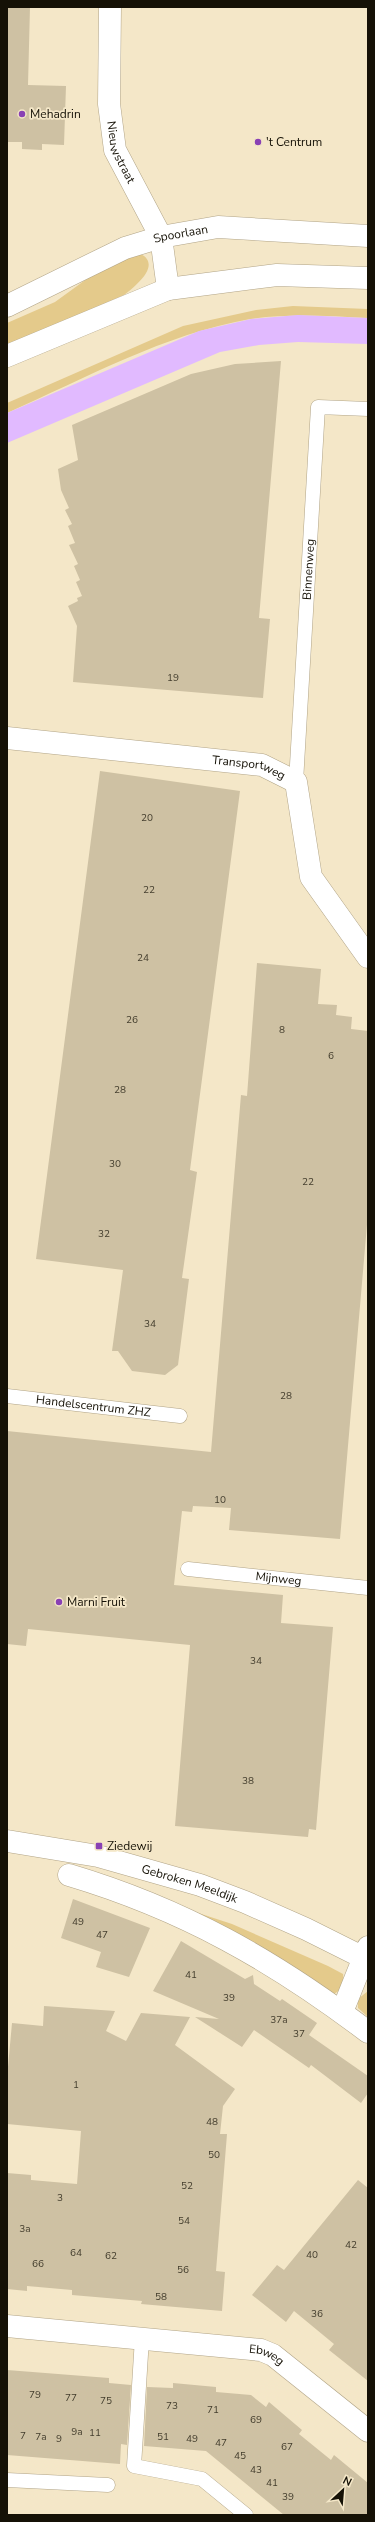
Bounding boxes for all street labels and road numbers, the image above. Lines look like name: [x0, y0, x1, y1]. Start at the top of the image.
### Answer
street label: Nieuwstraat: [103, 120, 140, 187]
street label: Spoorlaan: [151, 221, 209, 247]
street label: Binnenweg: [299, 538, 318, 600]
street label: Transportweg: [211, 752, 288, 784]
street label: Handelscentrum ZHZ: [35, 1391, 152, 1421]
street label: Mijnweg: [255, 1568, 302, 1589]
street label: Gebroken Meeldijk: [140, 1861, 241, 1907]
street label: Ebweg: [248, 2341, 288, 2369]

